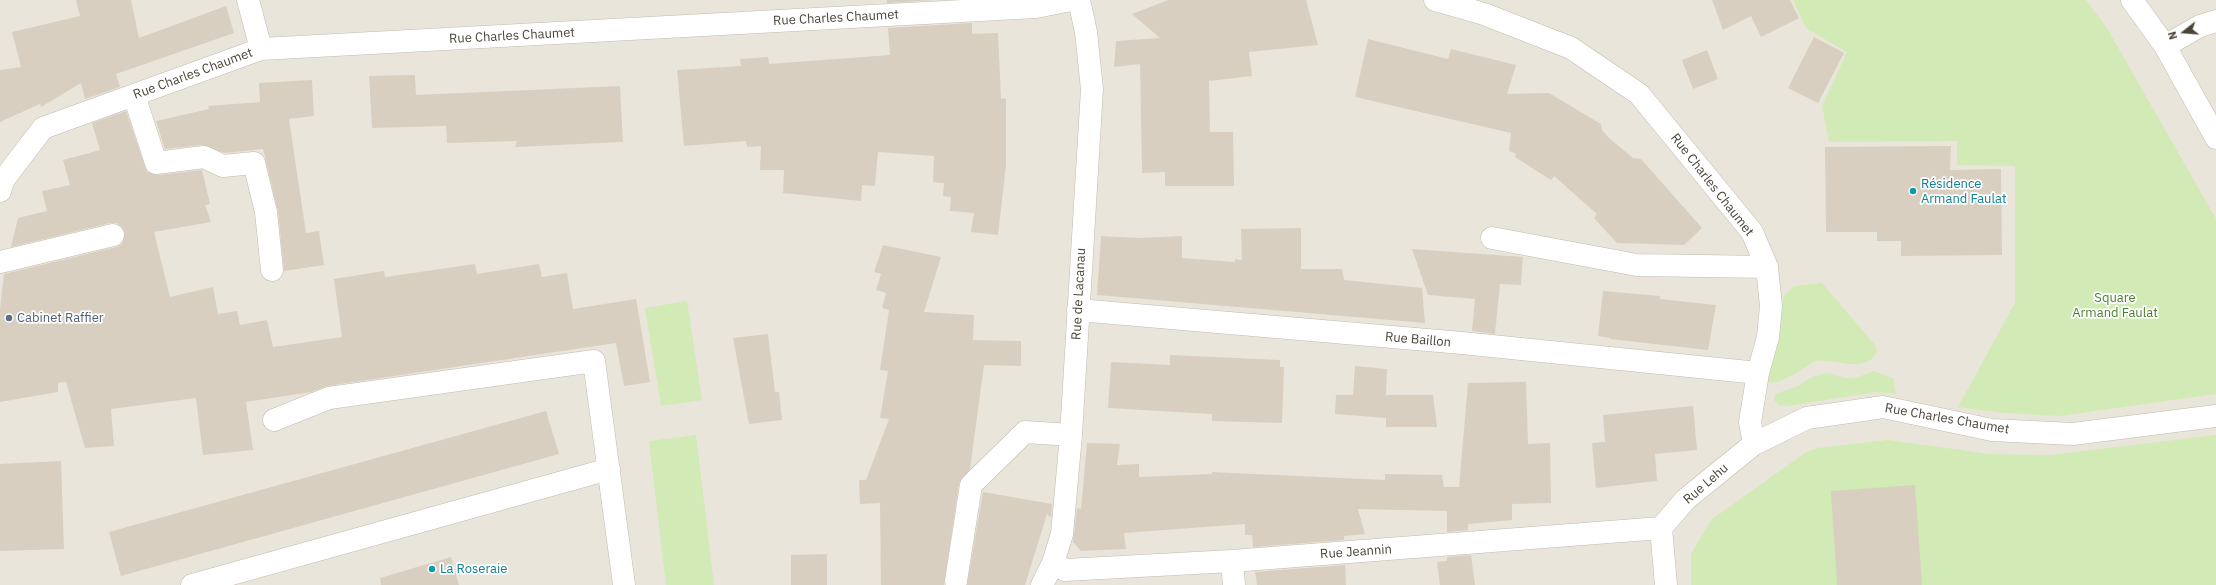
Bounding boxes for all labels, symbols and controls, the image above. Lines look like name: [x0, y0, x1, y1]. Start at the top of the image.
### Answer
street label: Rue Charles Chaumet: [773, 7, 899, 29]
north arrow: [2164, 12, 2204, 52]
street label: Rue Charles Chaumet: [449, 25, 575, 47]
text: N: [2165, 30, 2180, 41]
street label: Rue Charles Chaumet: [131, 45, 255, 103]
street label: Rue Charles Chaumet: [1667, 131, 1757, 239]
place label: Résidence Armand Faulat: [1921, 176, 2007, 207]
marker: Résidence Armand Faulat: [1908, 186, 1918, 196]
street label: Rue de Lacanau: [1069, 248, 1089, 340]
park label: Square Armand Faulat: [2072, 290, 2158, 321]
place label: Cabinet Raffier: [17, 310, 104, 326]
marker: Cabinet Raffier: [4, 313, 14, 323]
street label: Rue Baillon: [1384, 329, 1452, 351]
street label: Rue Charles Chaumet: [1884, 400, 2010, 438]
street label: Rue Lehu: [1680, 460, 1732, 508]
street label: Rue Jeannin: [1320, 542, 1392, 562]
place label: La Roseraie: [440, 561, 507, 577]
marker: La Roseraie: [427, 564, 437, 574]

